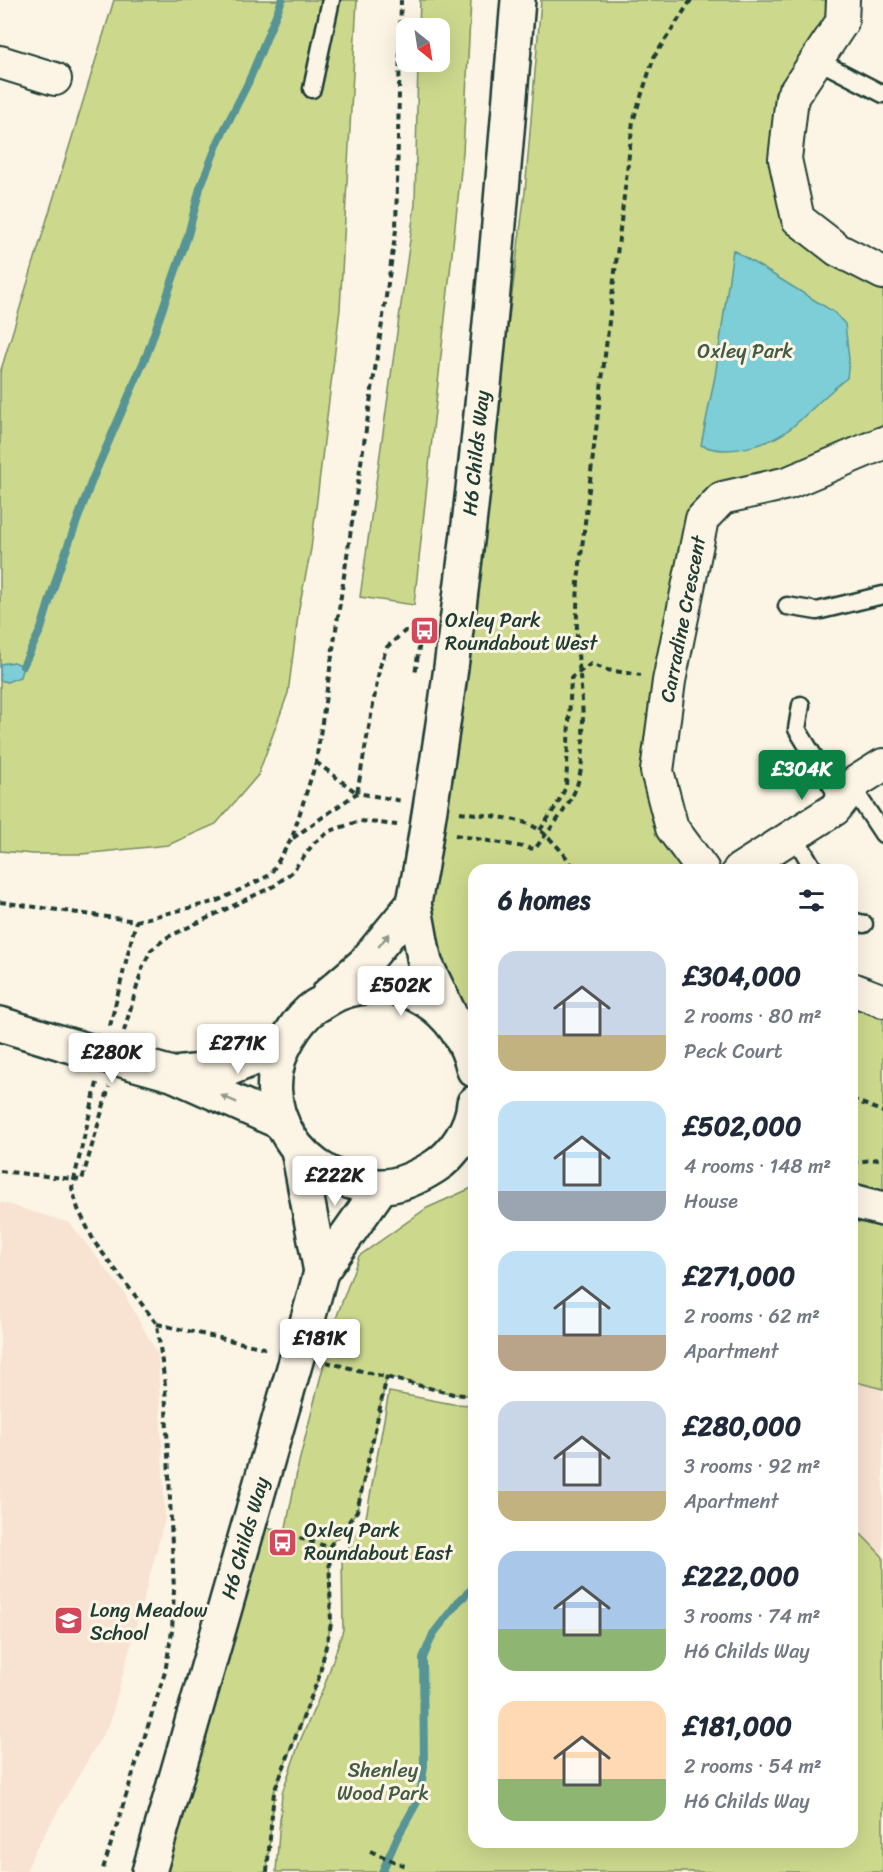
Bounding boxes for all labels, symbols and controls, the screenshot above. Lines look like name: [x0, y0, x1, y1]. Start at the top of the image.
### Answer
north arrow: [396, 18, 450, 72]
map controls: [396, 18, 450, 72]
park label: Oxley Park: [697, 334, 793, 369]
street label: H6 Childs Way: [452, 388, 500, 517]
street label: Carradine Crescent: [650, 532, 716, 705]
place label: Oxley Park Roundabout West: [445, 603, 598, 661]
bus stop icon: Oxley Park Roundabout West: [408, 615, 440, 647]
pin: £304K: [760, 750, 844, 801]
text: £304K: [773, 752, 831, 787]
text: 6 homes: [498, 877, 590, 923]
icon: filters: [795, 884, 828, 917]
one-way arrow: [378, 932, 390, 947]
text: £304,000: [684, 953, 801, 999]
pin: £502K: [359, 966, 443, 1017]
text: £502K: [371, 968, 431, 1003]
icon: home: [546, 975, 618, 1047]
text: 2 rooms · 80 m²: [684, 999, 822, 1034]
pin: £271K: [196, 1024, 280, 1075]
text: £271K: [211, 1026, 265, 1061]
pin: £280K: [70, 1033, 154, 1084]
text: Peck Court: [684, 1034, 783, 1069]
text: £280K: [83, 1035, 142, 1070]
one-way arrow: [220, 1095, 237, 1104]
text: £502,000: [684, 1103, 801, 1149]
icon: home: [546, 1125, 618, 1197]
text: 4 rooms · 148 m²: [684, 1149, 831, 1184]
pin: £222K: [293, 1156, 377, 1207]
text: £222K: [306, 1158, 364, 1193]
text: House: [684, 1184, 738, 1219]
text: £271,000: [684, 1253, 795, 1299]
icon: home: [546, 1275, 618, 1347]
text: 2 rooms · 62 m²: [684, 1299, 820, 1334]
pin: £181K: [278, 1319, 362, 1370]
text: £181K: [294, 1321, 346, 1356]
text: Apartment: [684, 1334, 778, 1369]
text: £280,000: [684, 1403, 801, 1449]
icon: home: [546, 1425, 618, 1497]
text: 3 rooms · 92 m²: [684, 1449, 820, 1484]
street label: H6 Childs Way: [211, 1472, 279, 1603]
text: Apartment: [684, 1484, 778, 1519]
place label: Oxley Park Roundabout East: [304, 1513, 453, 1571]
bus stop icon: Oxley Park Roundabout East: [267, 1526, 299, 1558]
text: £222,000: [684, 1553, 799, 1599]
icon: home: [546, 1575, 618, 1647]
place label: Long Meadow School: [90, 1593, 208, 1651]
text: 3 rooms · 74 m²: [684, 1599, 820, 1634]
school or university icon: Long Meadow School: [53, 1605, 85, 1637]
text: H6 Childs Way: [684, 1634, 810, 1669]
text: £181,000: [684, 1703, 792, 1749]
icon: home: [546, 1725, 618, 1797]
text: 2 rooms · 54 m²: [684, 1749, 822, 1784]
park label: Shenley Wood Park: [337, 1753, 429, 1811]
text: H6 Childs Way: [684, 1784, 810, 1819]

